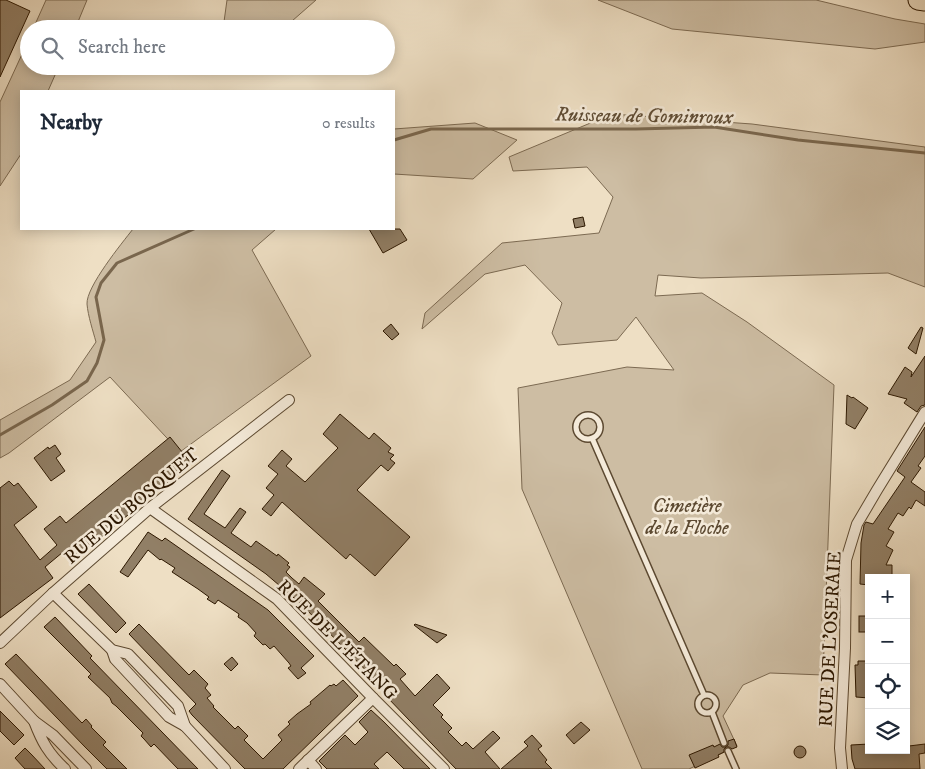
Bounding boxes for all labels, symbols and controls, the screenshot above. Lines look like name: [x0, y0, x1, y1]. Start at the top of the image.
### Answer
search box: [20, 20, 395, 75]
icon: search: [38, 34, 66, 62]
text: Search here: [78, 36, 166, 59]
water label: Ruisseau de Gominroux: [554, 102, 735, 131]
text: Nearby: [40, 110, 102, 136]
text: 0 results: [322, 113, 375, 133]
street label: RUE DU BOSQUET: [60, 443, 205, 569]
park label: Cimetière de la Floche: [645, 495, 729, 540]
street label: RUE DE L'OSERAIE: [814, 551, 847, 728]
street label: RUE DE L'ÉTANG: [272, 574, 403, 705]
map controls: [865, 574, 910, 754]
button: +: [865, 574, 910, 619]
button: −: [865, 619, 910, 664]
button: locate: [865, 664, 910, 709]
button: layers: [865, 709, 910, 754]

